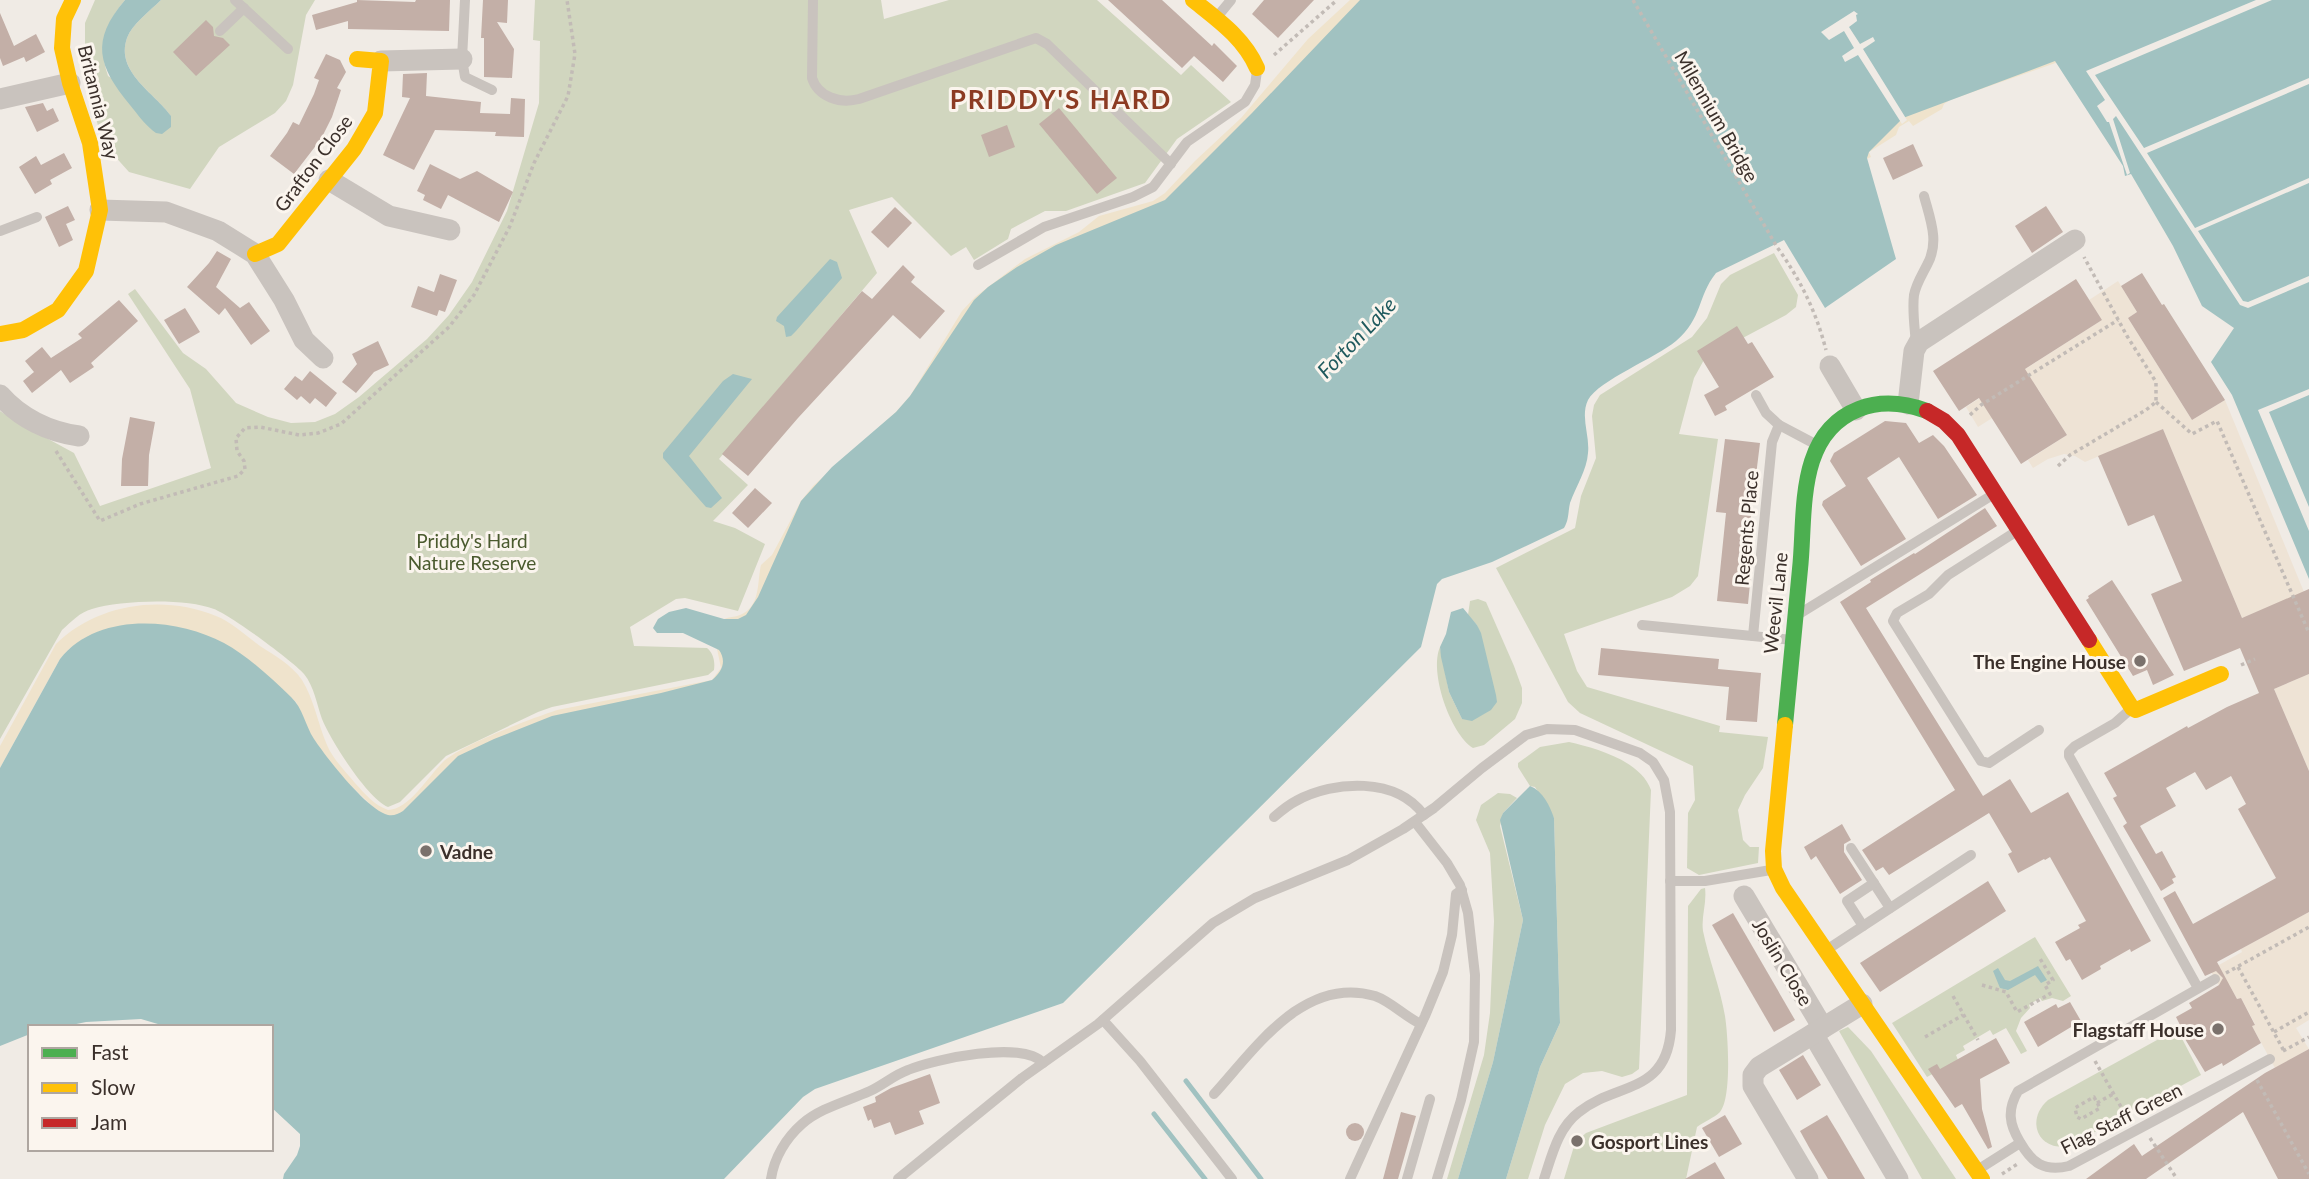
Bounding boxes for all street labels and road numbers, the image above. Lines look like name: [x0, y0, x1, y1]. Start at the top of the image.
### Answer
street label: Britannia Way: [74, 42, 124, 162]
street label: Milennium Bridge: [1670, 46, 1764, 186]
street label: Grafton Close: [269, 110, 357, 216]
street label: Regents Place: [1730, 469, 1762, 587]
street label: Weevil Lane: [1758, 551, 1792, 655]
street label: Joslin Close: [1748, 914, 1818, 1010]
street label: Flag Staff Green: [2056, 1077, 2186, 1159]

